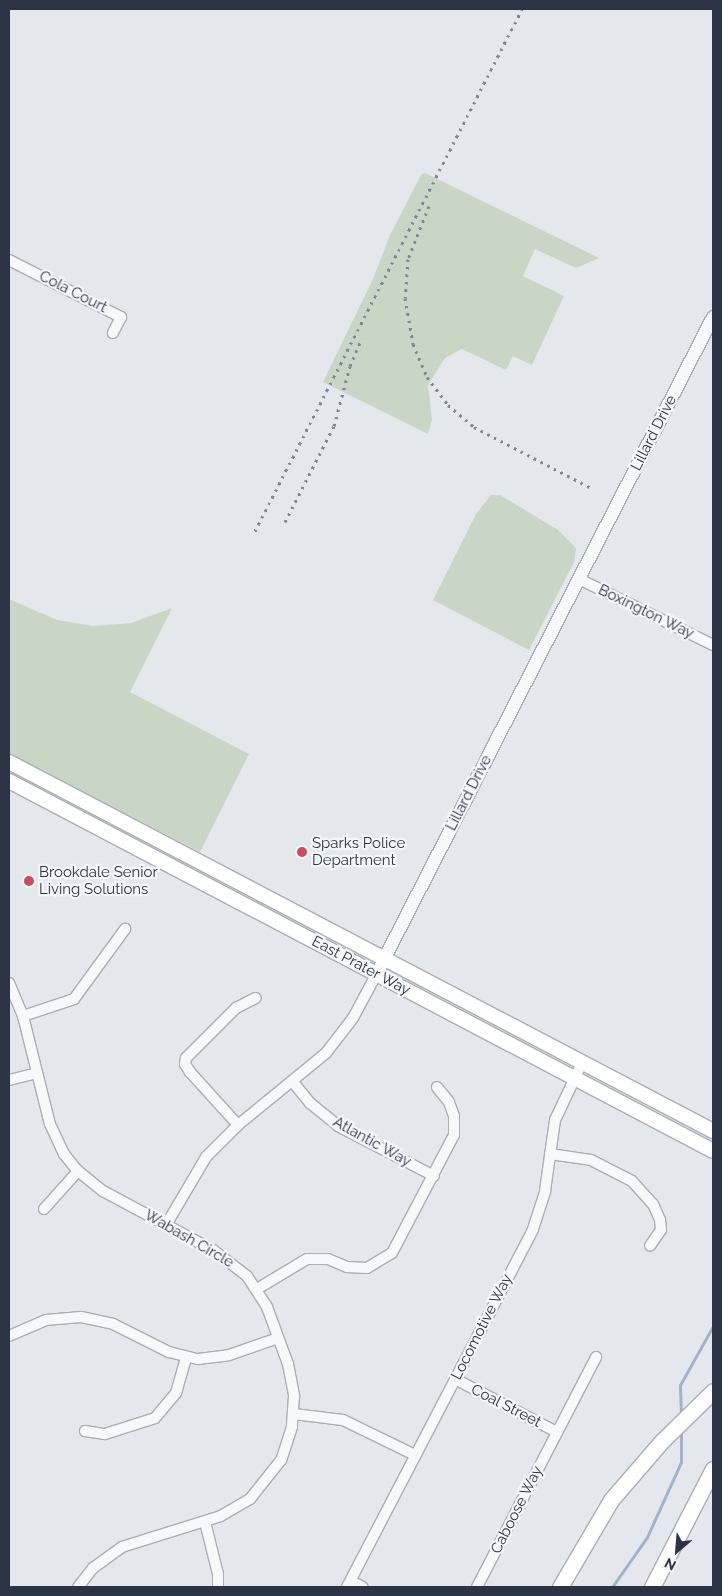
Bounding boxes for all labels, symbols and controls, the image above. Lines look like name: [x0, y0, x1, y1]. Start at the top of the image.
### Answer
street label: Cola Court: [36, 267, 110, 317]
street label: Lillard Drive: [627, 392, 681, 474]
street label: Boxington Way: [595, 581, 697, 643]
street label: Lillard Drive: [442, 752, 496, 834]
place label: Sparks Police Department: [312, 834, 405, 869]
marker: Sparks Police Department: [296, 846, 308, 858]
place label: Brookdale Senior Living Solutions: [39, 863, 158, 898]
marker: Brookdale Senior Living Solutions: [23, 875, 35, 887]
street label: East Prater Way: [308, 932, 414, 1000]
street label: Atlantic Way: [330, 1113, 414, 1171]
street label: Wabash Circle: [141, 1206, 237, 1272]
street label: Locomotive Way: [447, 1271, 517, 1383]
street label: Coal Street: [468, 1381, 544, 1431]
street label: Caboose Way: [487, 1463, 547, 1557]
north arrow: [652, 1526, 702, 1576]
text: N: [662, 1555, 679, 1574]

